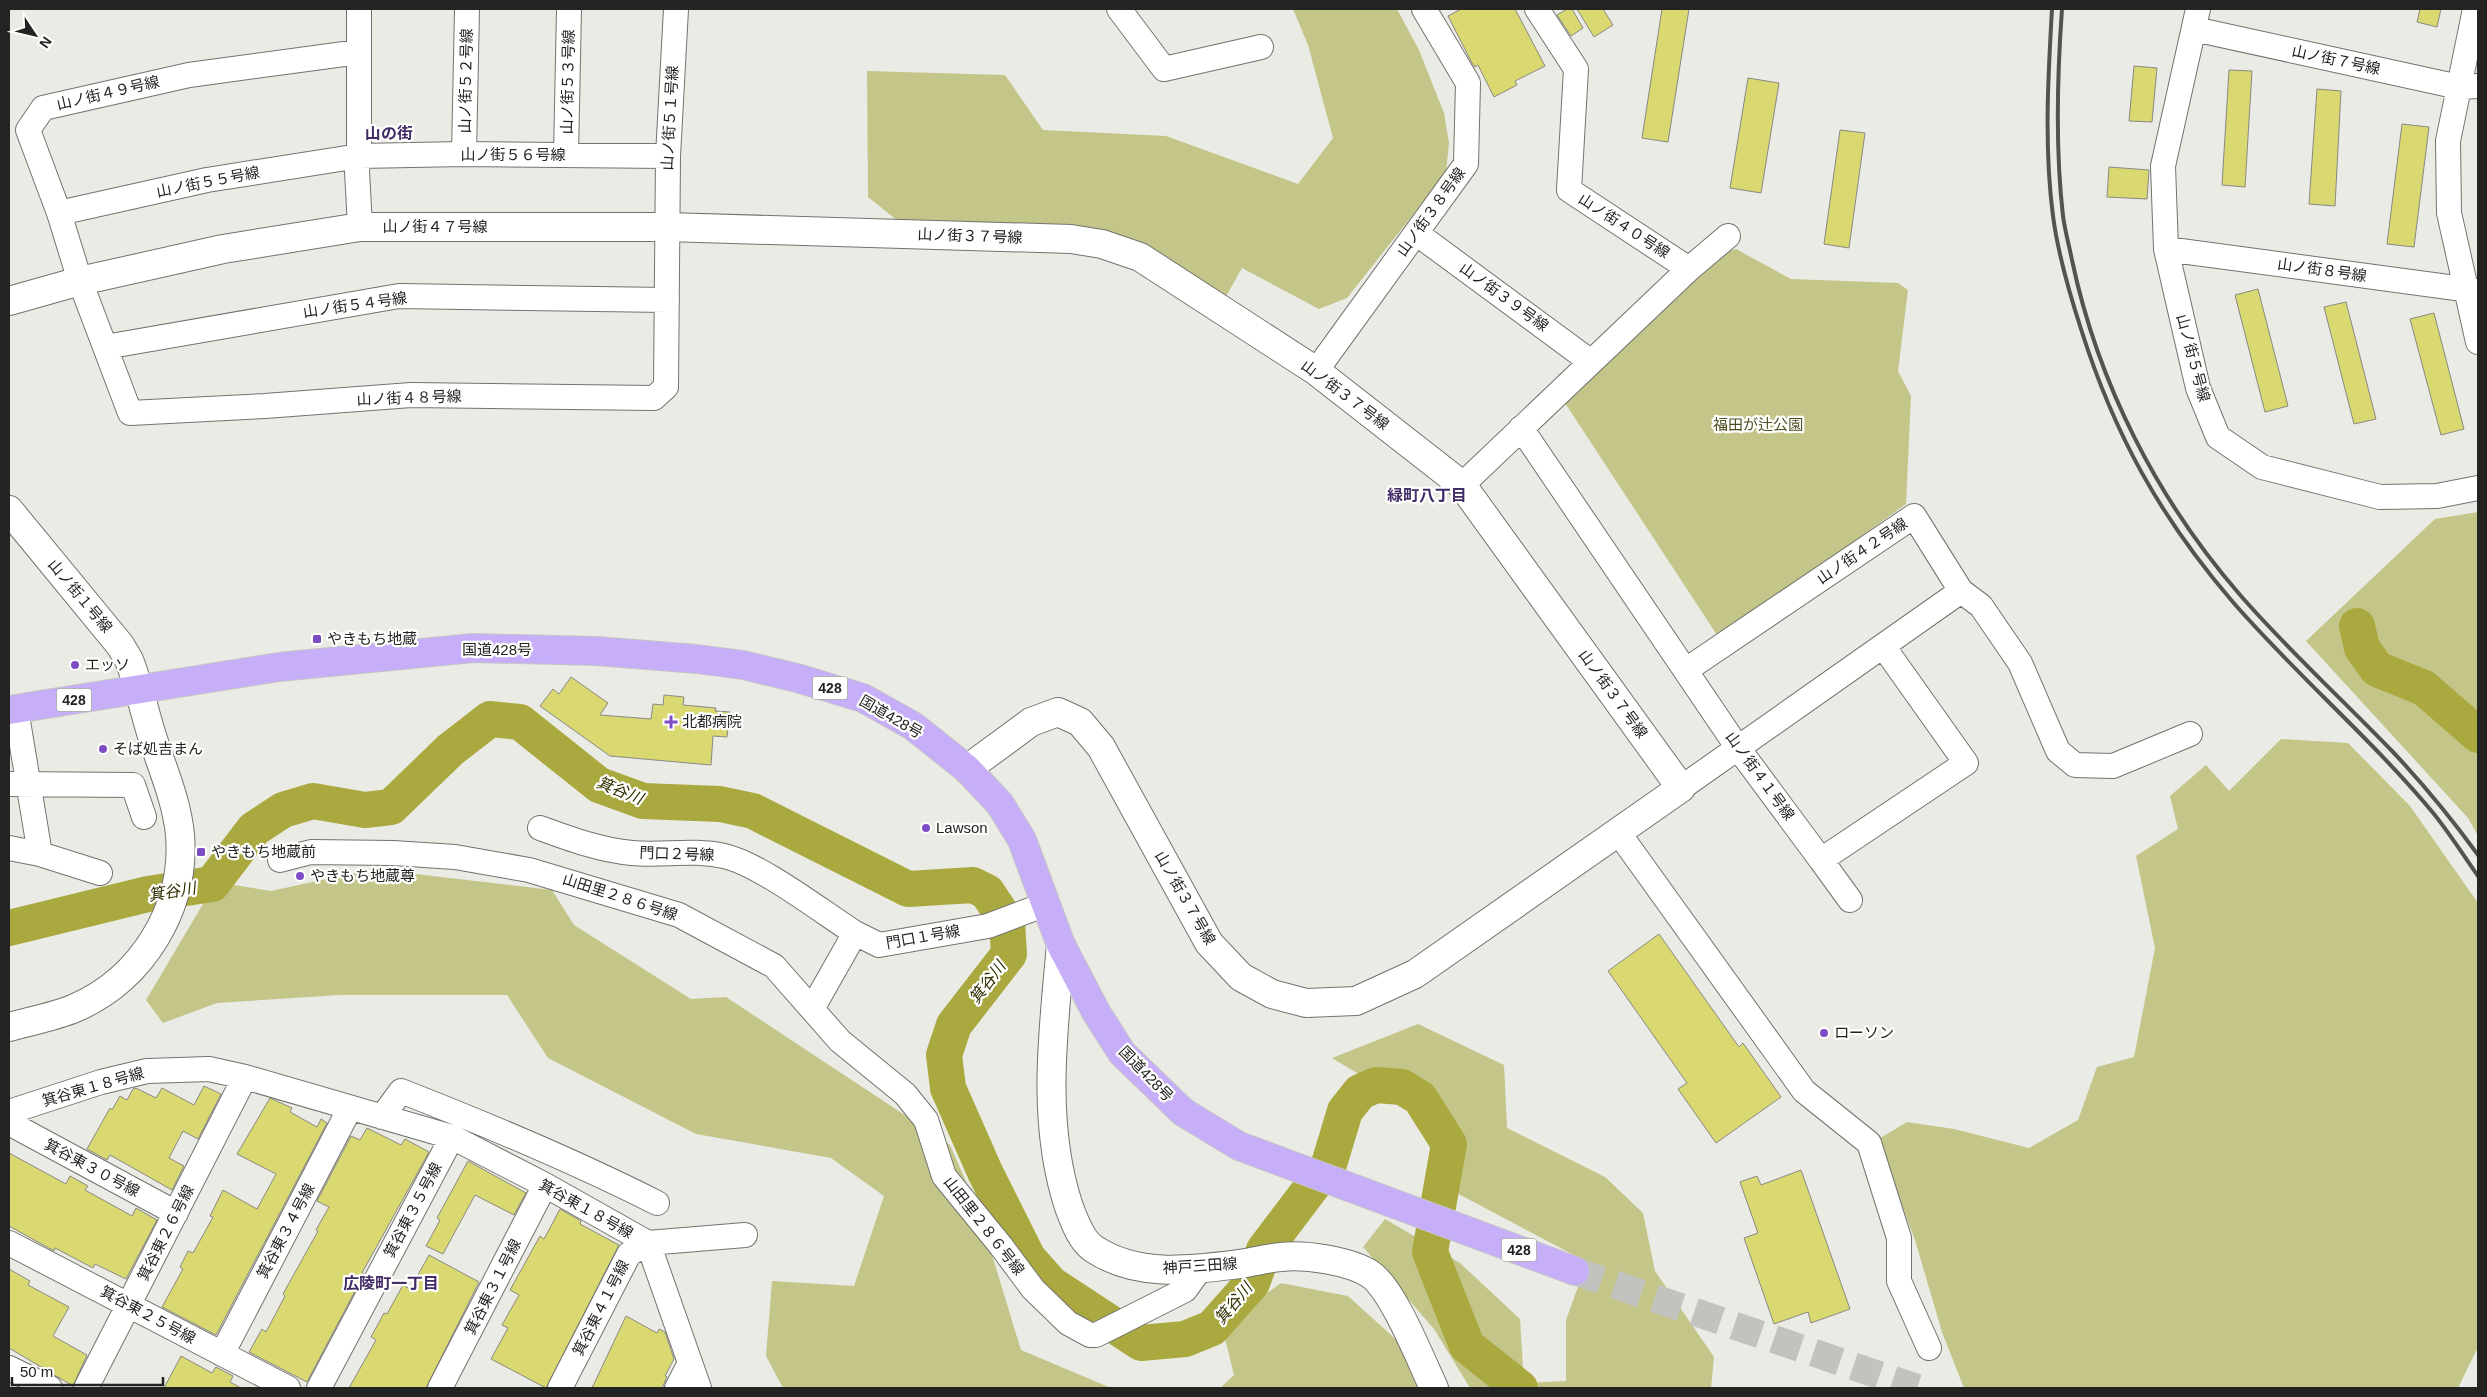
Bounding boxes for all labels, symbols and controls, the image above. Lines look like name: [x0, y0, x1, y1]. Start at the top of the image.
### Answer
north arrow: [10, 10, 60, 60]
street label: 山ノ街５２号線: [456, 28, 475, 134]
street label: 山ノ街５３号線: [558, 29, 577, 135]
text: N: [36, 34, 55, 51]
street label: 山ノ街７号線: [2290, 42, 2382, 77]
street label: 山ノ街５１号線: [658, 65, 681, 171]
street label: 山ノ街４９号線: [55, 72, 161, 113]
district label: 山の街: [365, 125, 413, 142]
street label: 山ノ街５６号線: [460, 146, 566, 163]
street label: 山ノ街５５号線: [155, 163, 261, 200]
street label: 山ノ街３８号線: [1393, 164, 1468, 259]
street label: 山ノ街４０号線: [1576, 190, 1673, 261]
street label: 山ノ街４７号線: [382, 218, 488, 235]
street label: 山ノ街３７号線: [917, 225, 1023, 246]
street label: 山ノ街８号線: [2276, 255, 2368, 284]
street label: 山ノ街３９号線: [1457, 259, 1552, 334]
street label: 山ノ街５４号線: [302, 289, 408, 320]
street label: 山ノ街５号線: [2174, 312, 2213, 404]
street label: 山ノ街３７号線: [1298, 356, 1392, 433]
street label: 山ノ街４８号線: [356, 387, 462, 408]
park label: 福田が辻公園: [1713, 416, 1803, 433]
district label: 緑町八丁目: [1387, 487, 1467, 504]
street label: 山ノ街４２号線: [1813, 514, 1910, 587]
street label: 山ノ街１号線: [45, 556, 116, 636]
place label: やきもち地蔵: [327, 630, 417, 647]
marker: やきもち地蔵: [311, 633, 323, 645]
street label: 国道428号: [462, 641, 532, 658]
street label: 山ノ街３７号線: [1576, 646, 1651, 741]
place label: エッソ: [85, 656, 130, 673]
marker: エッソ: [69, 659, 81, 671]
road number: 428: [812, 676, 848, 700]
road number: 428: [56, 688, 92, 712]
street label: 国道428号: [857, 692, 926, 741]
place label: 北都病院: [682, 713, 742, 730]
marker: 北都病院: [664, 715, 678, 729]
street label: 山ノ街４１号線: [1723, 728, 1798, 823]
place label: そば処吉まん: [113, 740, 203, 757]
marker: そば処吉まん: [97, 743, 109, 755]
water label: 箕谷川: [594, 774, 647, 808]
place label: Lawson: [936, 819, 988, 836]
marker: Lawson: [920, 822, 932, 834]
place label: やきもち地蔵前: [211, 843, 316, 860]
street label: 門口２号線: [639, 844, 715, 863]
marker: やきもち地蔵前: [195, 846, 207, 858]
street label: 山ノ街３７号線: [1152, 848, 1219, 947]
place label: やきもち地蔵尊: [310, 867, 415, 884]
marker: やきもち地蔵尊: [294, 870, 306, 882]
street label: 山田里２８６号線: [560, 870, 680, 923]
water label: 箕谷川: [147, 879, 199, 904]
street label: 門口１号線: [884, 922, 961, 951]
water label: 箕谷川: [966, 956, 1010, 1007]
place label: ローソン: [1834, 1024, 1894, 1041]
marker: ローソン: [1818, 1027, 1830, 1039]
street label: 国道428号: [1116, 1043, 1177, 1105]
street label: 箕谷東１８号線: [40, 1064, 146, 1109]
street label: 箕谷東３０号線: [42, 1135, 143, 1200]
street label: 箕谷東３５号線: [380, 1159, 445, 1260]
street label: 山田里２８６号線: [941, 1173, 1028, 1278]
street label: 箕谷東１８号線: [536, 1176, 636, 1241]
street label: 箕谷東３４号線: [253, 1180, 318, 1281]
street label: 箕谷東２６号線: [134, 1182, 197, 1283]
street label: 箕谷東３１号線: [461, 1236, 524, 1337]
road number: 428: [1502, 1238, 1536, 1262]
street label: 神戸三田線: [1162, 1254, 1238, 1277]
street label: 箕谷東４１号線: [569, 1257, 632, 1358]
district label: 広陵町一丁目: [343, 1275, 439, 1292]
water label: 箕谷川: [1211, 1278, 1257, 1327]
street label: 箕谷東２５号線: [98, 1282, 199, 1347]
scale bar: [12, 1354, 164, 1386]
text: 50 m: [20, 1363, 53, 1380]

